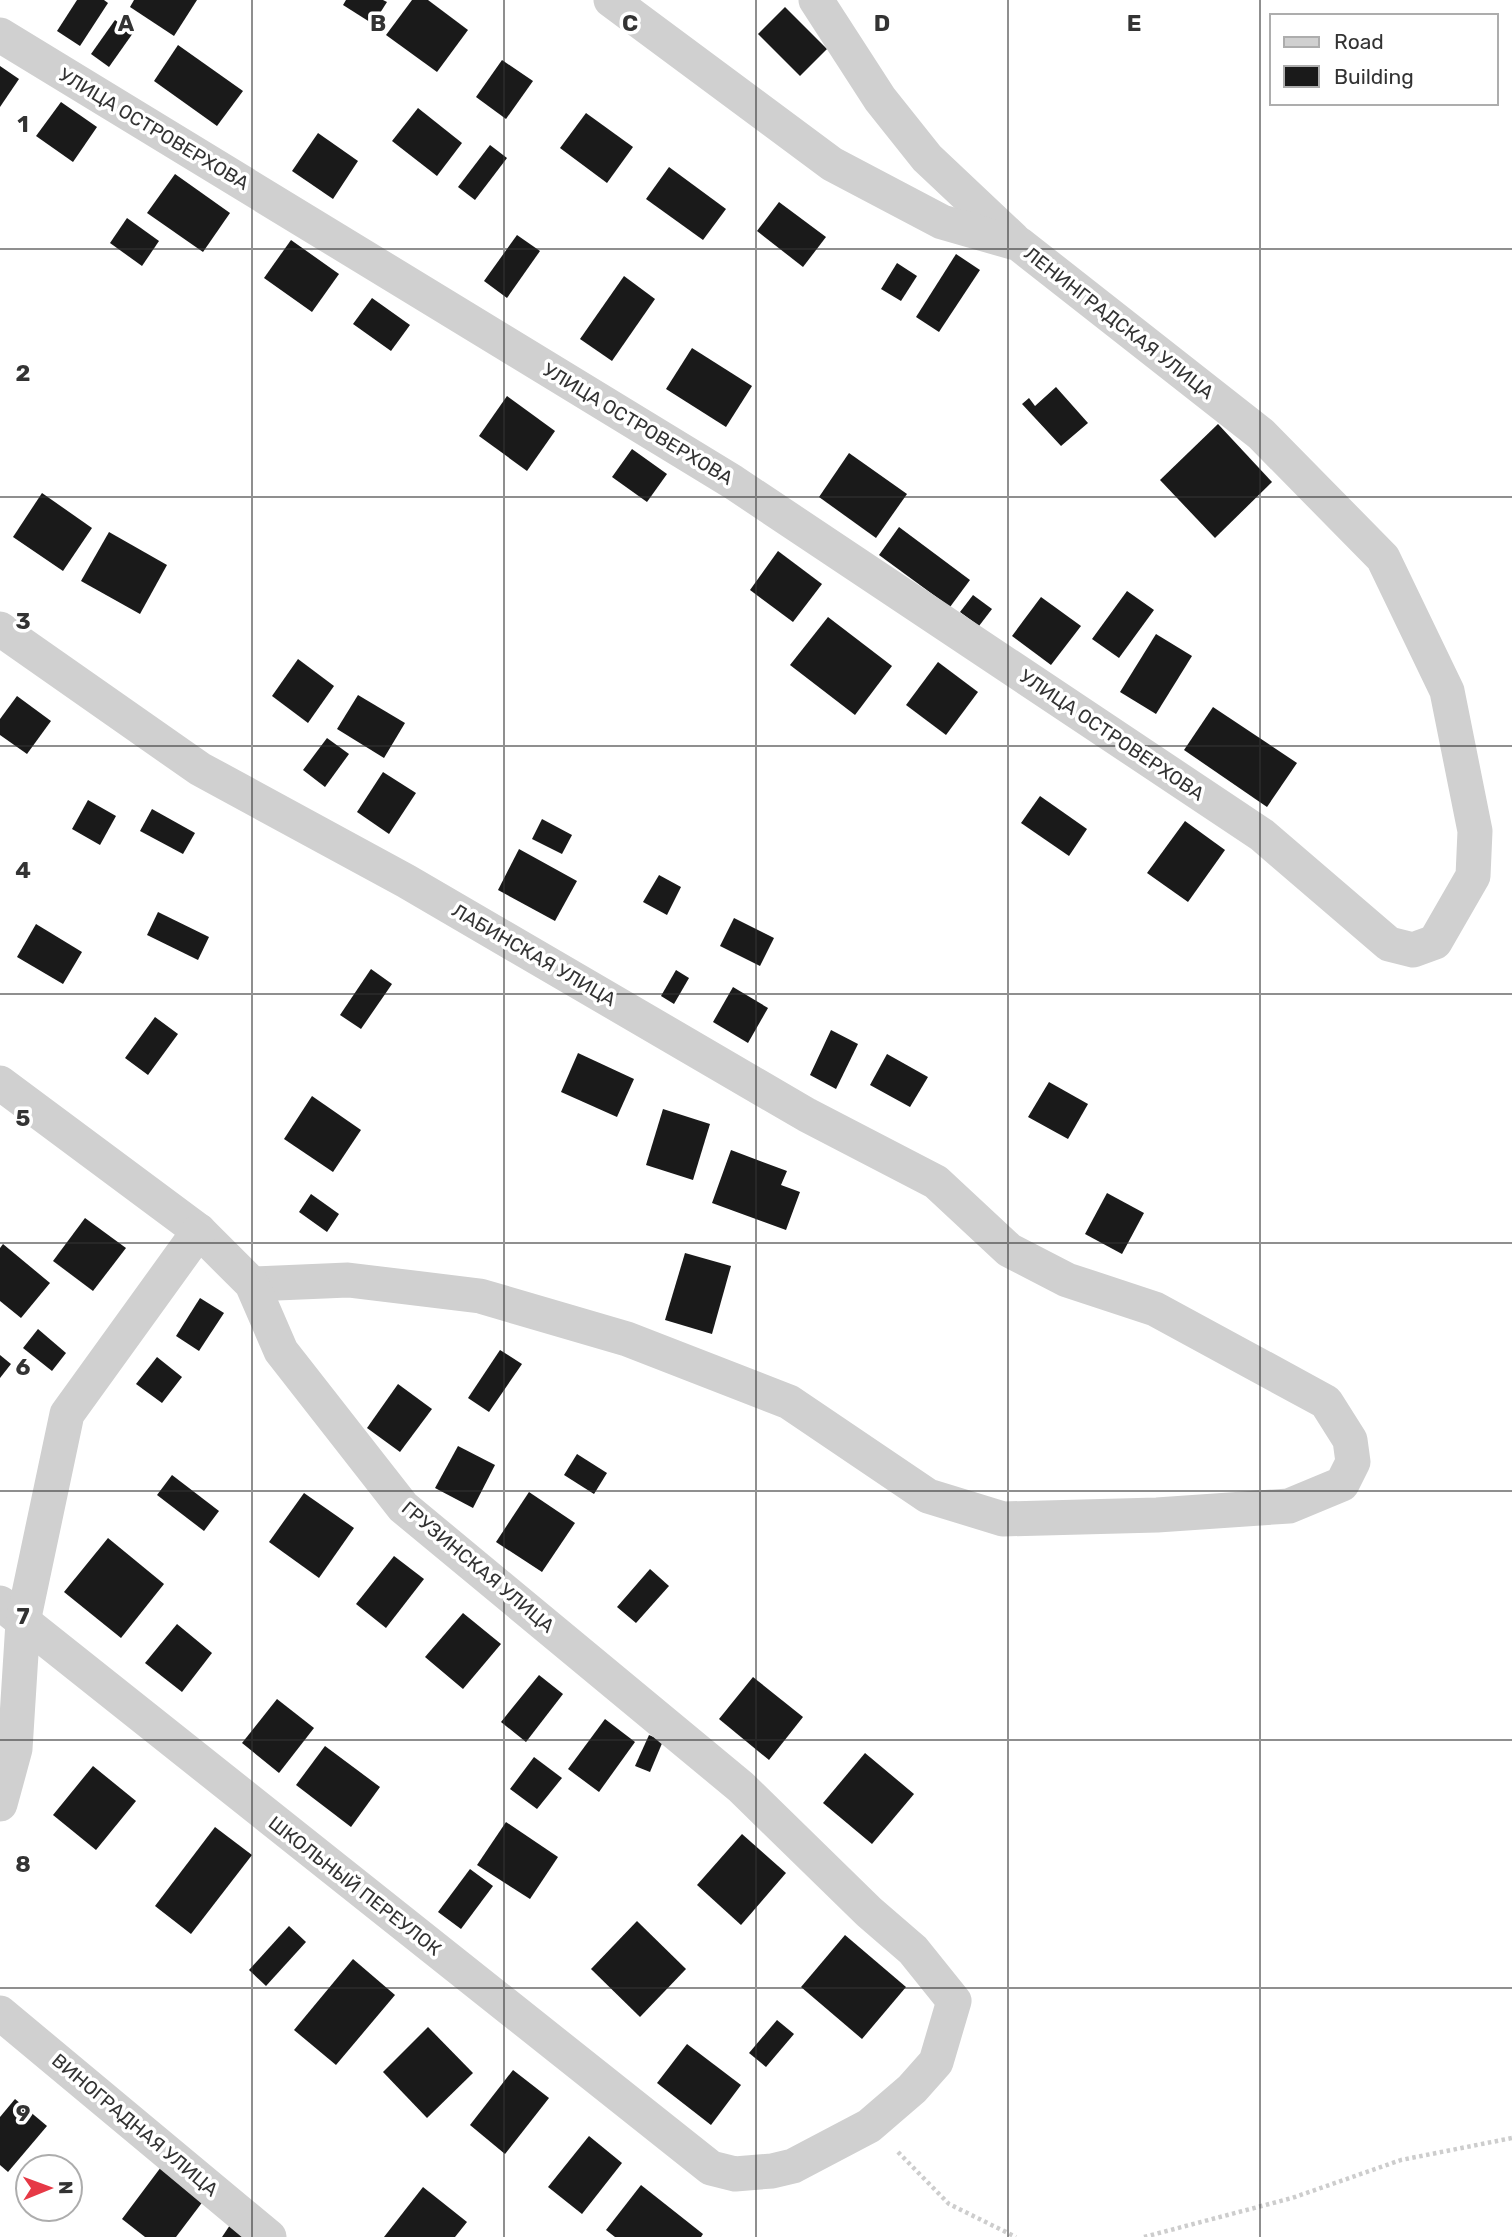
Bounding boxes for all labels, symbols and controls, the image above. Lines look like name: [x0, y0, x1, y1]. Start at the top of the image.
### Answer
text: A: [118, 9, 135, 37]
text: B: [370, 9, 386, 37]
text: C: [622, 9, 638, 37]
text: D: [874, 9, 890, 37]
text: E: [1127, 9, 1141, 37]
legend: [1270, 14, 1498, 105]
text: Road: [1334, 29, 1384, 54]
street label: УЛИЦА ОСТРОВЕРХОВА: [55, 63, 253, 195]
text: Building: [1334, 64, 1414, 89]
text: 1: [17, 110, 29, 138]
street label: ЛЕНИНГРАДСКАЯ УЛИЦА: [1020, 242, 1218, 404]
street label: УЛИЦА ОСТРОВЕРХОВА: [539, 358, 737, 490]
text: 2: [16, 359, 30, 387]
text: 3: [15, 607, 31, 635]
street label: УЛИЦА ОСТРОВЕРХОВА: [1015, 665, 1209, 806]
text: 4: [15, 856, 31, 884]
street label: ЛАБИНСКАЯ УЛИЦА: [448, 899, 620, 1011]
text: 5: [16, 1104, 31, 1132]
text: 6: [16, 1353, 31, 1381]
street label: ГРУЗИНСКАЯ УЛИЦА: [397, 1496, 559, 1638]
text: 7: [16, 1602, 30, 1630]
street label: ШКОЛЬНЫЙ ПЕРЕУЛОК: [264, 1811, 446, 1961]
text: 8: [15, 1850, 31, 1878]
street label: ВИНОГРАДНАЯ УЛИЦА: [47, 2049, 223, 2201]
text: 9: [16, 2099, 30, 2127]
north arrow: [14, 2153, 84, 2223]
text: N: [54, 2181, 77, 2195]

